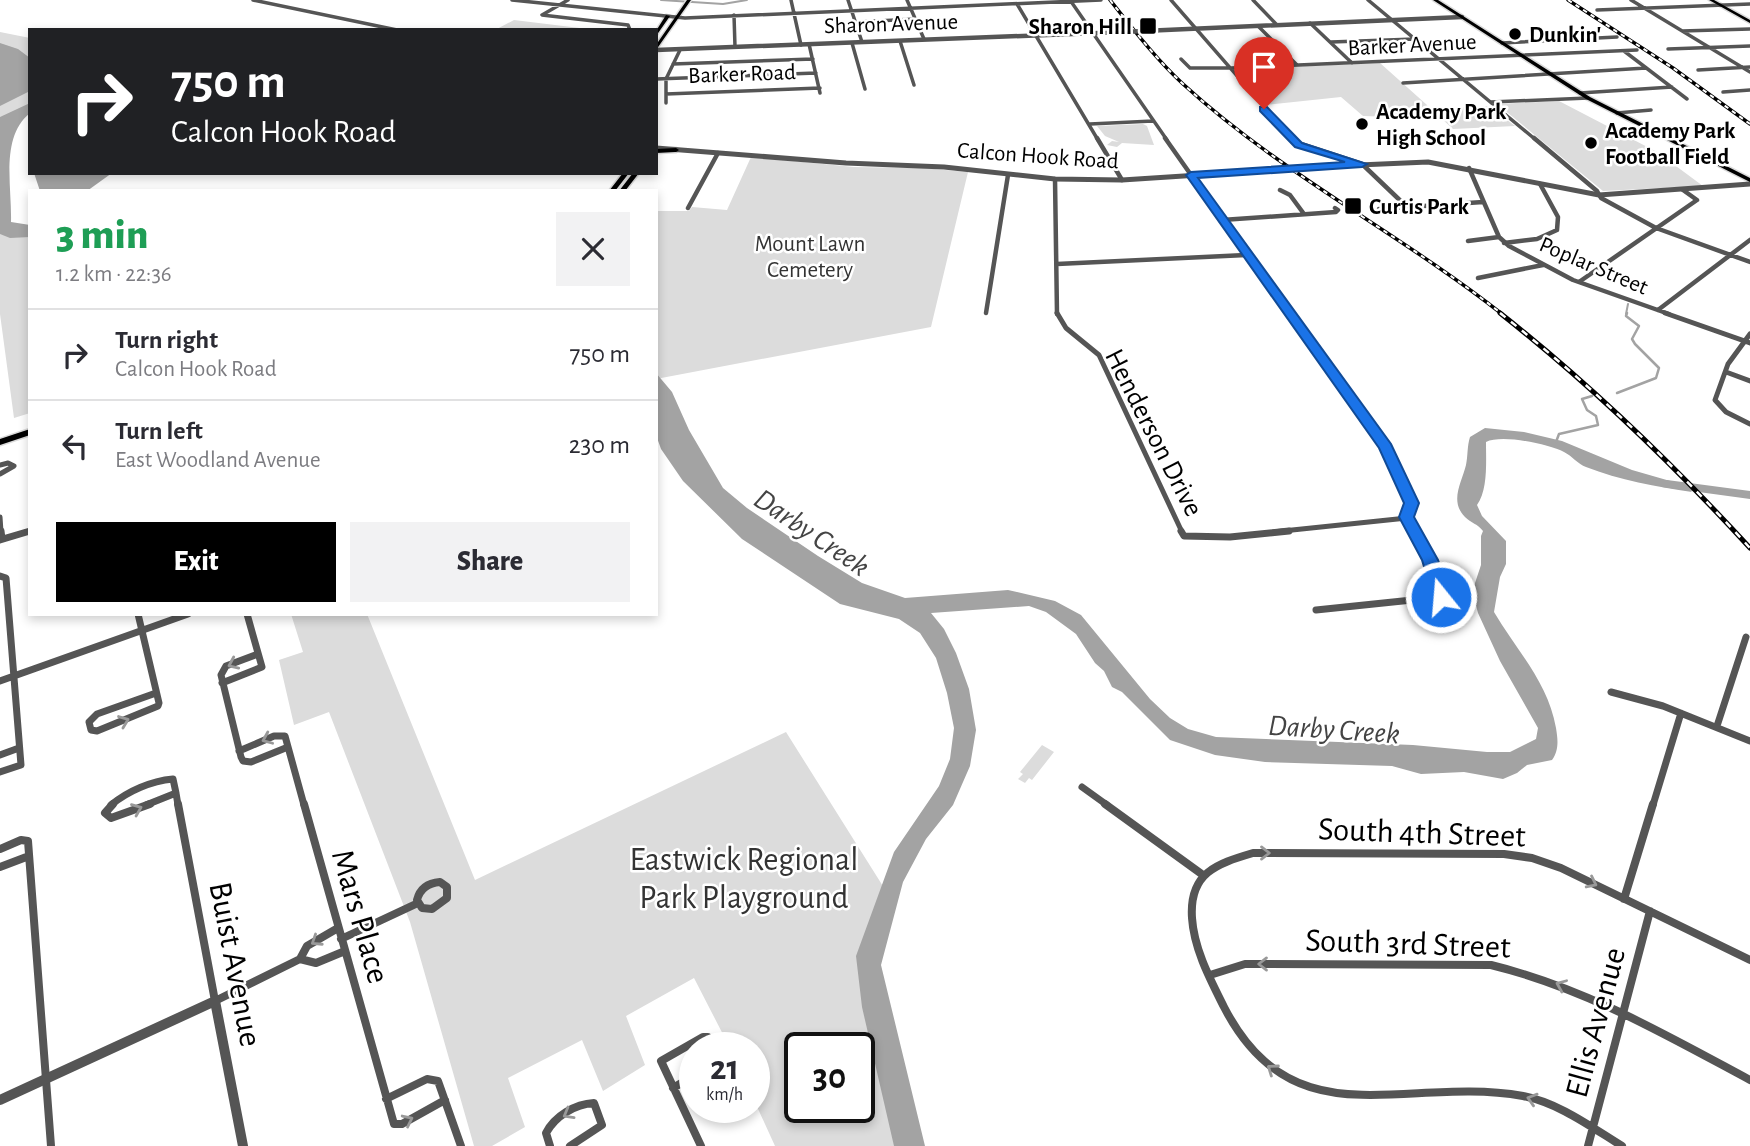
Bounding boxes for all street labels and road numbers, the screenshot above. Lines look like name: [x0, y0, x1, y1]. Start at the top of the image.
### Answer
street label: Sharon Avenue: [824, 11, 958, 38]
street label: Barker Avenue: [1347, 31, 1477, 60]
street label: Barker Road: [688, 61, 796, 88]
street label: Calcon Hook Road: [956, 139, 1119, 174]
street label: Poplar Street: [1536, 233, 1652, 300]
street label: Henderson Drive: [1099, 345, 1207, 521]
street label: South 4th Street: [1318, 813, 1527, 854]
street label: Mars Place: [325, 846, 394, 987]
street label: Buist Avenue: [202, 879, 267, 1050]
street label: South 3rd Street: [1305, 924, 1512, 965]
street label: Ellis Avenue: [1561, 944, 1632, 1101]

